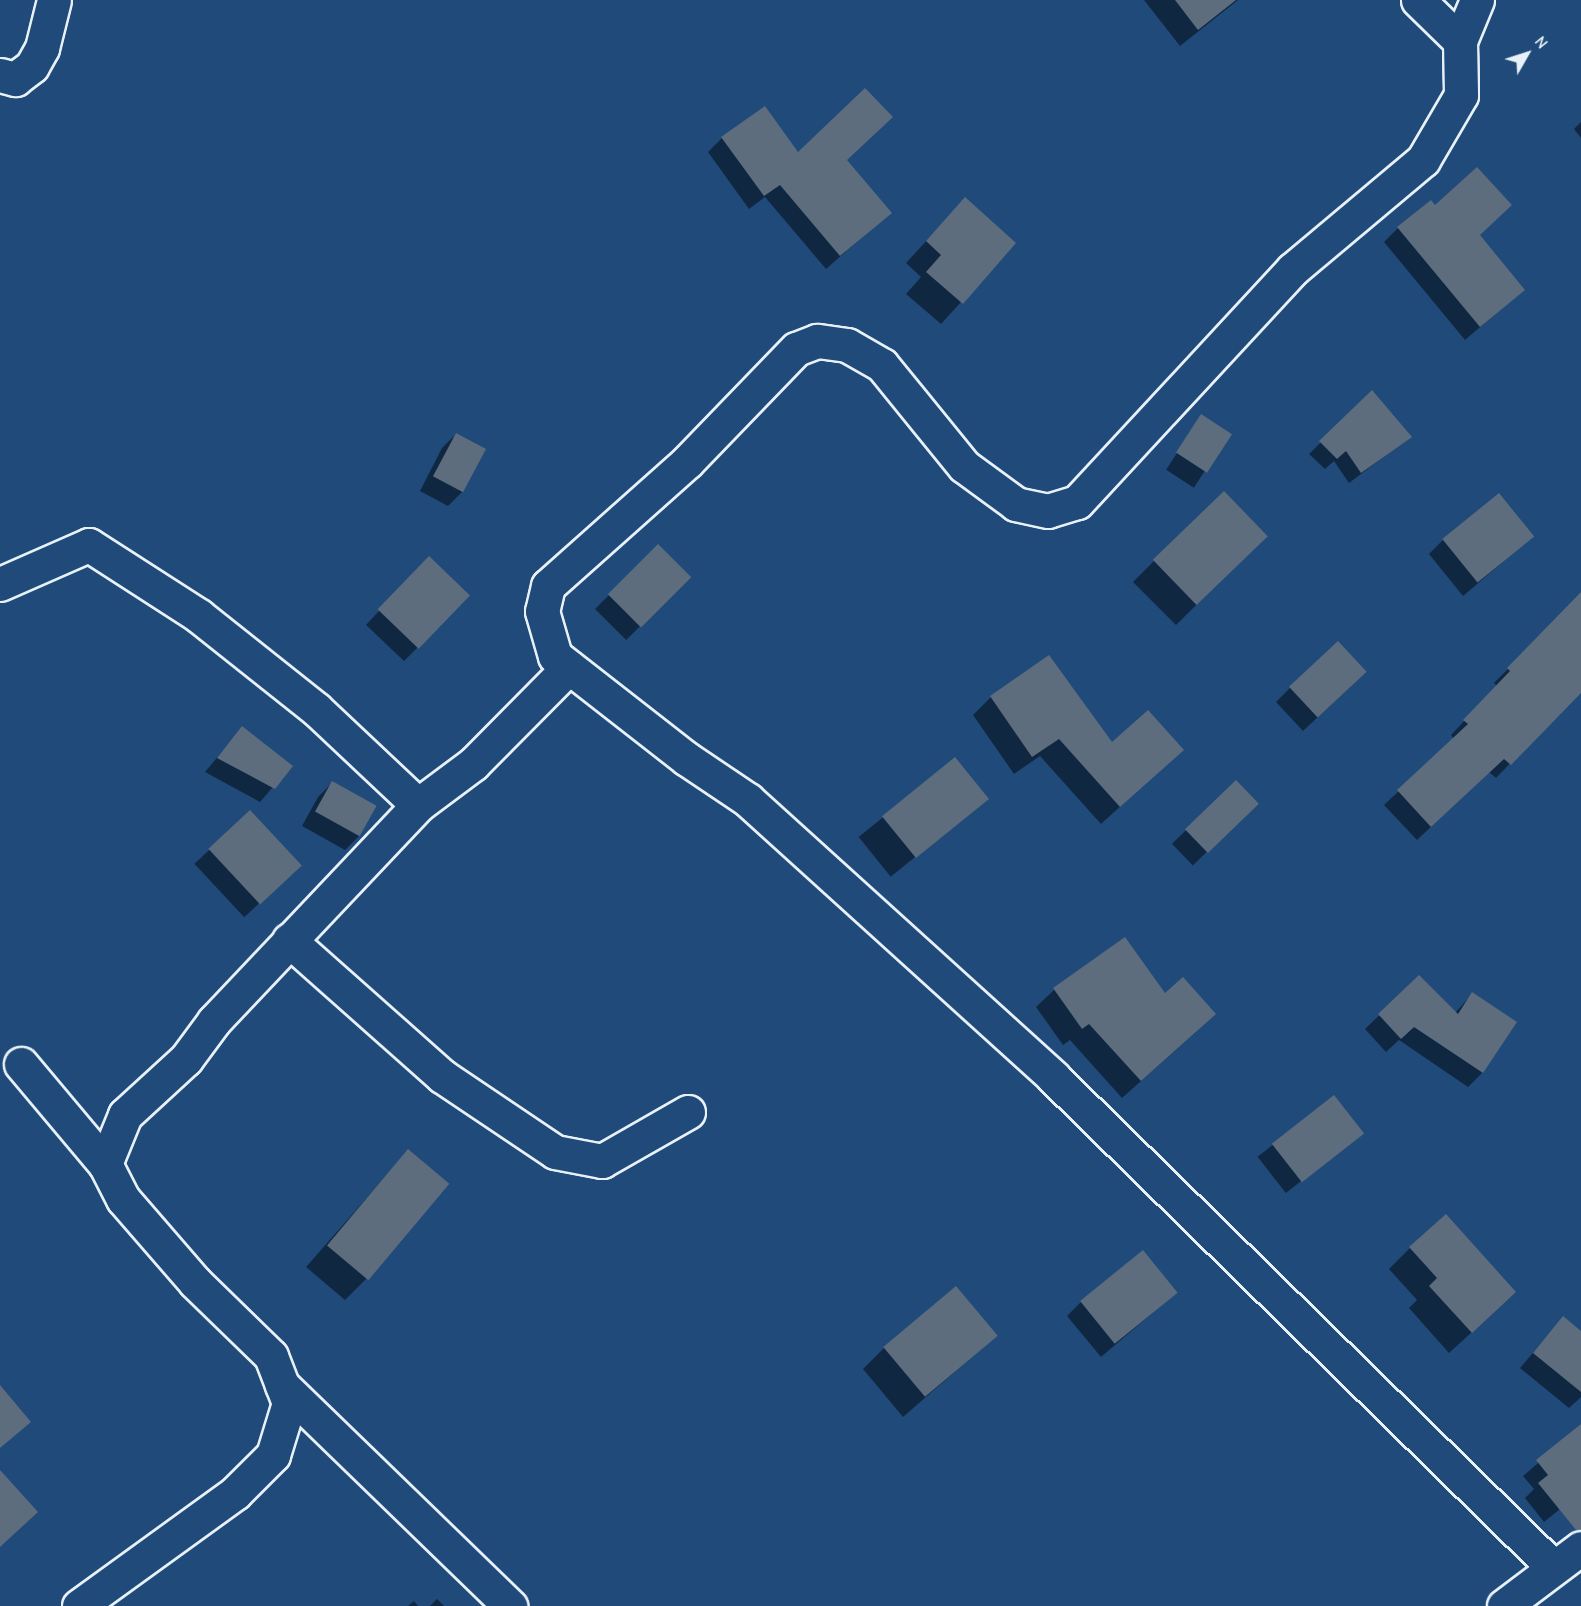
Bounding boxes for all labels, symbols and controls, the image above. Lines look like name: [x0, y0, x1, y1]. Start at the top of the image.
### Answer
north arrow: [1497, 24, 1557, 84]
text: N: [1531, 33, 1551, 52]

